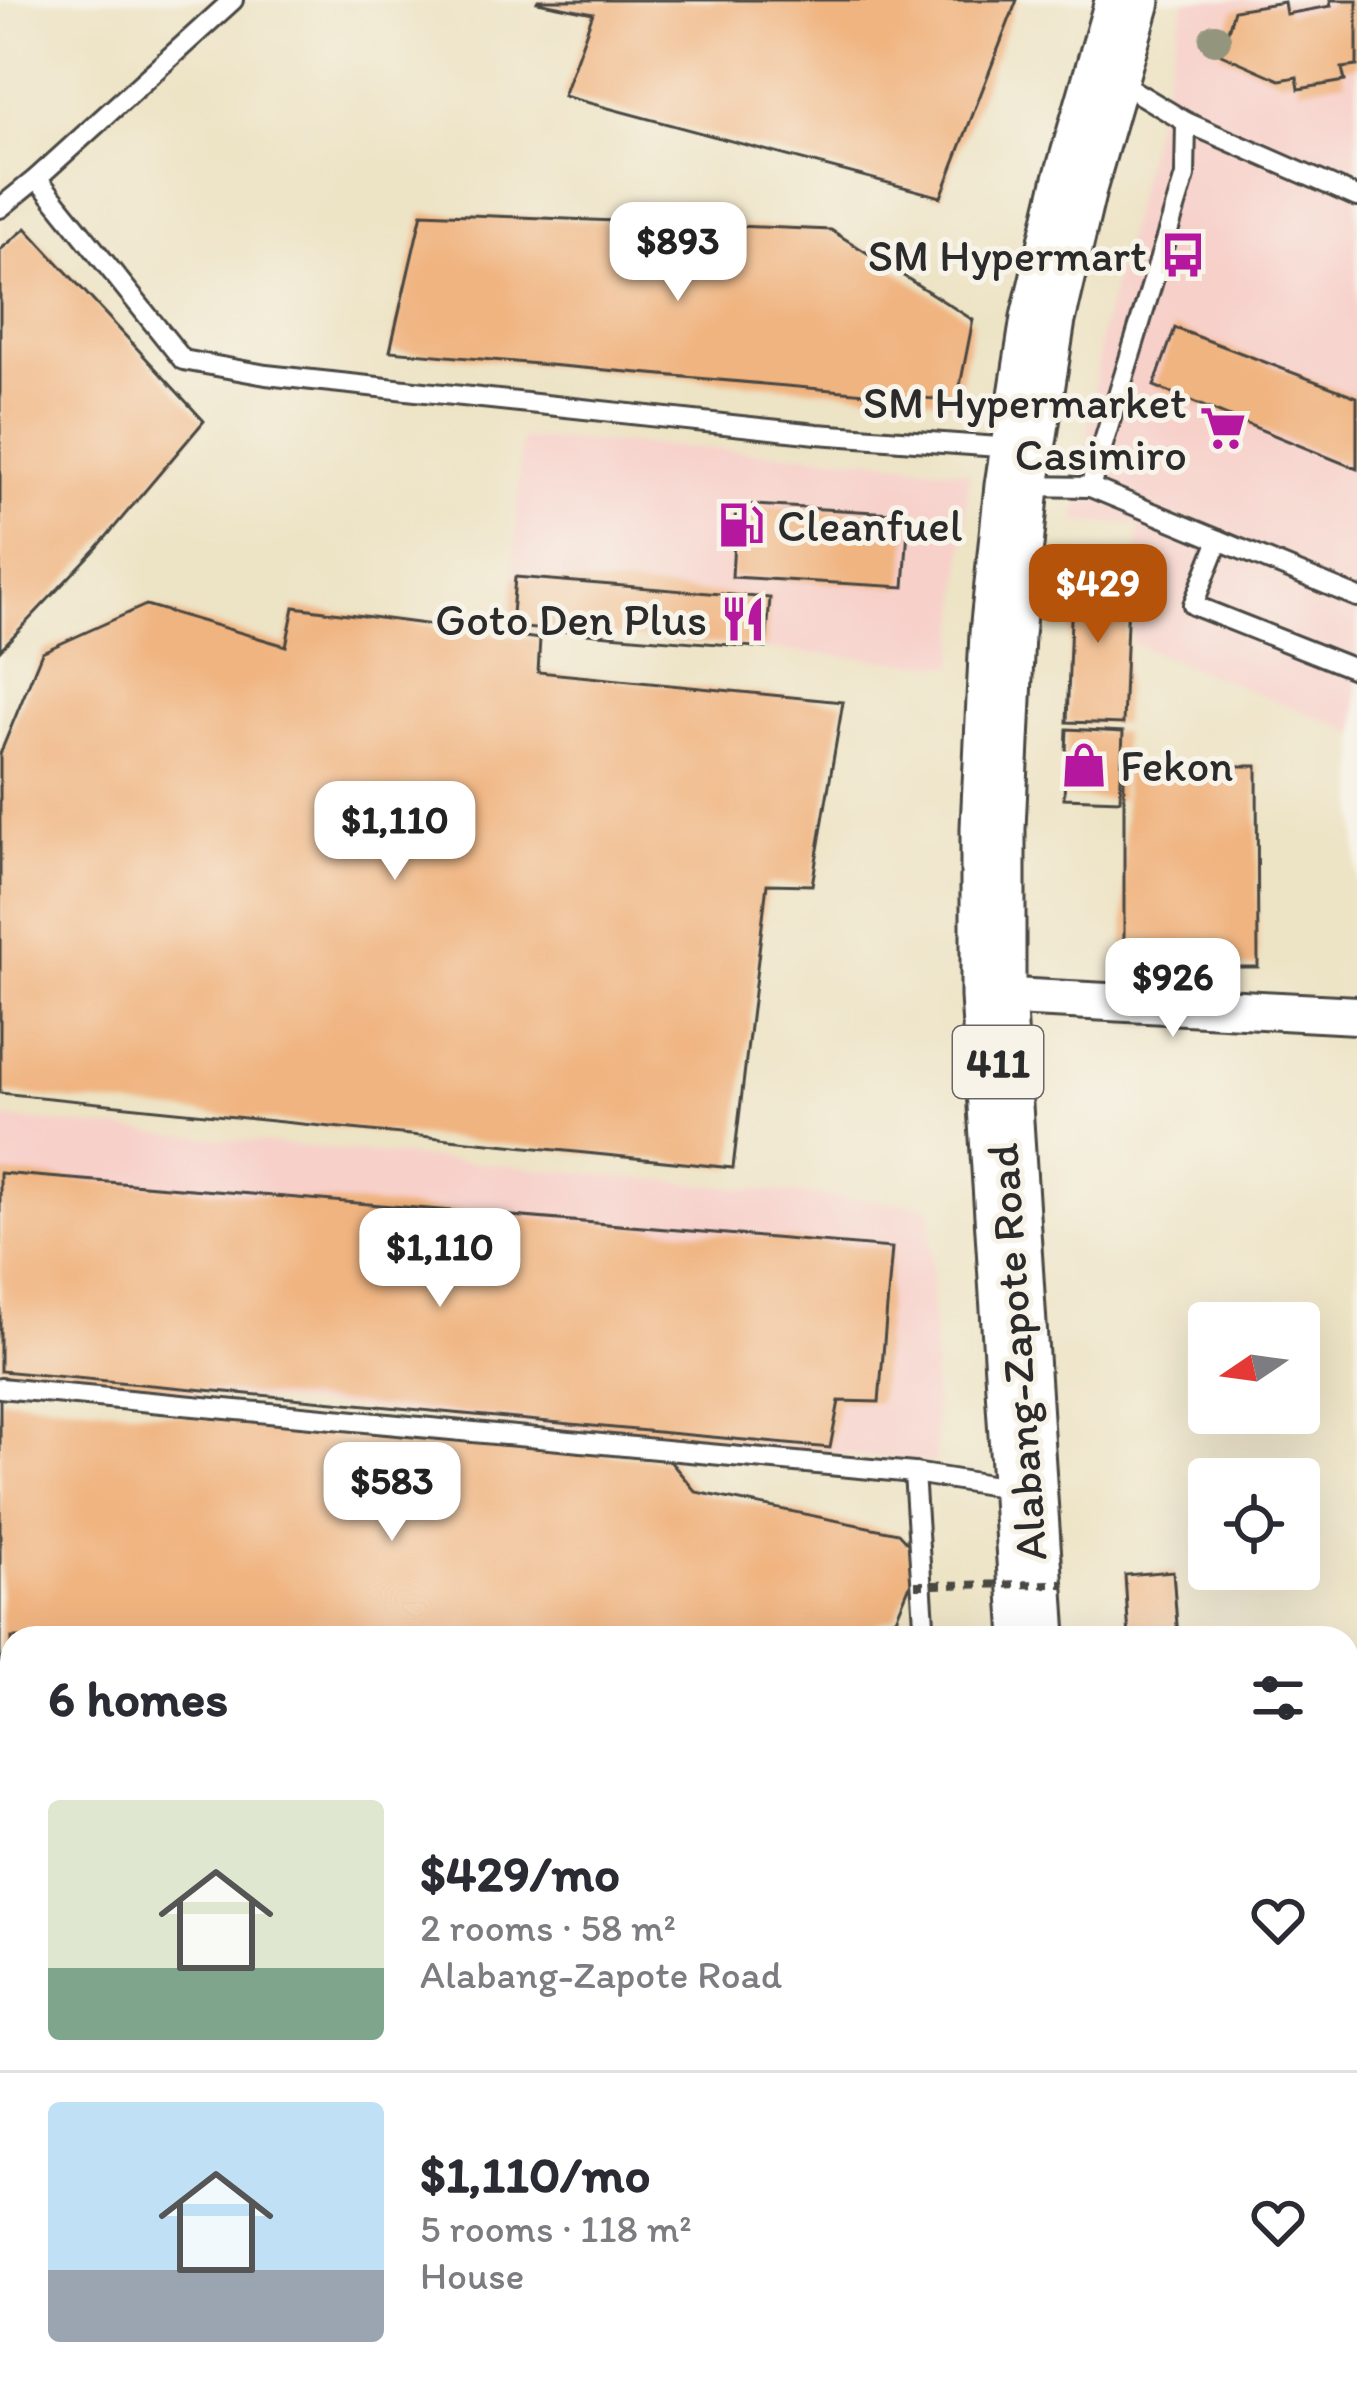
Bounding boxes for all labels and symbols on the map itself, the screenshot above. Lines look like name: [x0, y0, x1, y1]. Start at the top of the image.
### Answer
pin: $893: [607, 202, 749, 304]
place label: SM Hypermart: [868, 228, 1147, 282]
bus stop icon: SM Hypermart: [1158, 230, 1208, 280]
place label: SM Hypermarket Casimiro: [863, 375, 1187, 481]
supermarket icon: SM Hypermarket Casimiro: [1198, 403, 1248, 453]
place label: Cleanfuel: [777, 498, 963, 552]
fuel station icon: Cleanfuel: [716, 500, 766, 550]
pin: $429: [1027, 544, 1169, 646]
place label: Goto Den Plus: [435, 592, 707, 646]
restaurant icon: Goto Den Plus: [718, 594, 768, 644]
place label: Fekon: [1120, 738, 1233, 792]
shop icon: Fekon: [1059, 740, 1109, 790]
pin: $1,110: [297, 781, 493, 883]
pin: $926: [1102, 938, 1244, 1040]
road number: 411: [953, 1026, 1043, 1098]
street label: Alabang-Zapote Road: [974, 1141, 1058, 1562]
pin: $1,110: [342, 1208, 538, 1310]
north arrow: [1188, 1302, 1320, 1434]
pin: $583: [321, 1442, 463, 1544]

